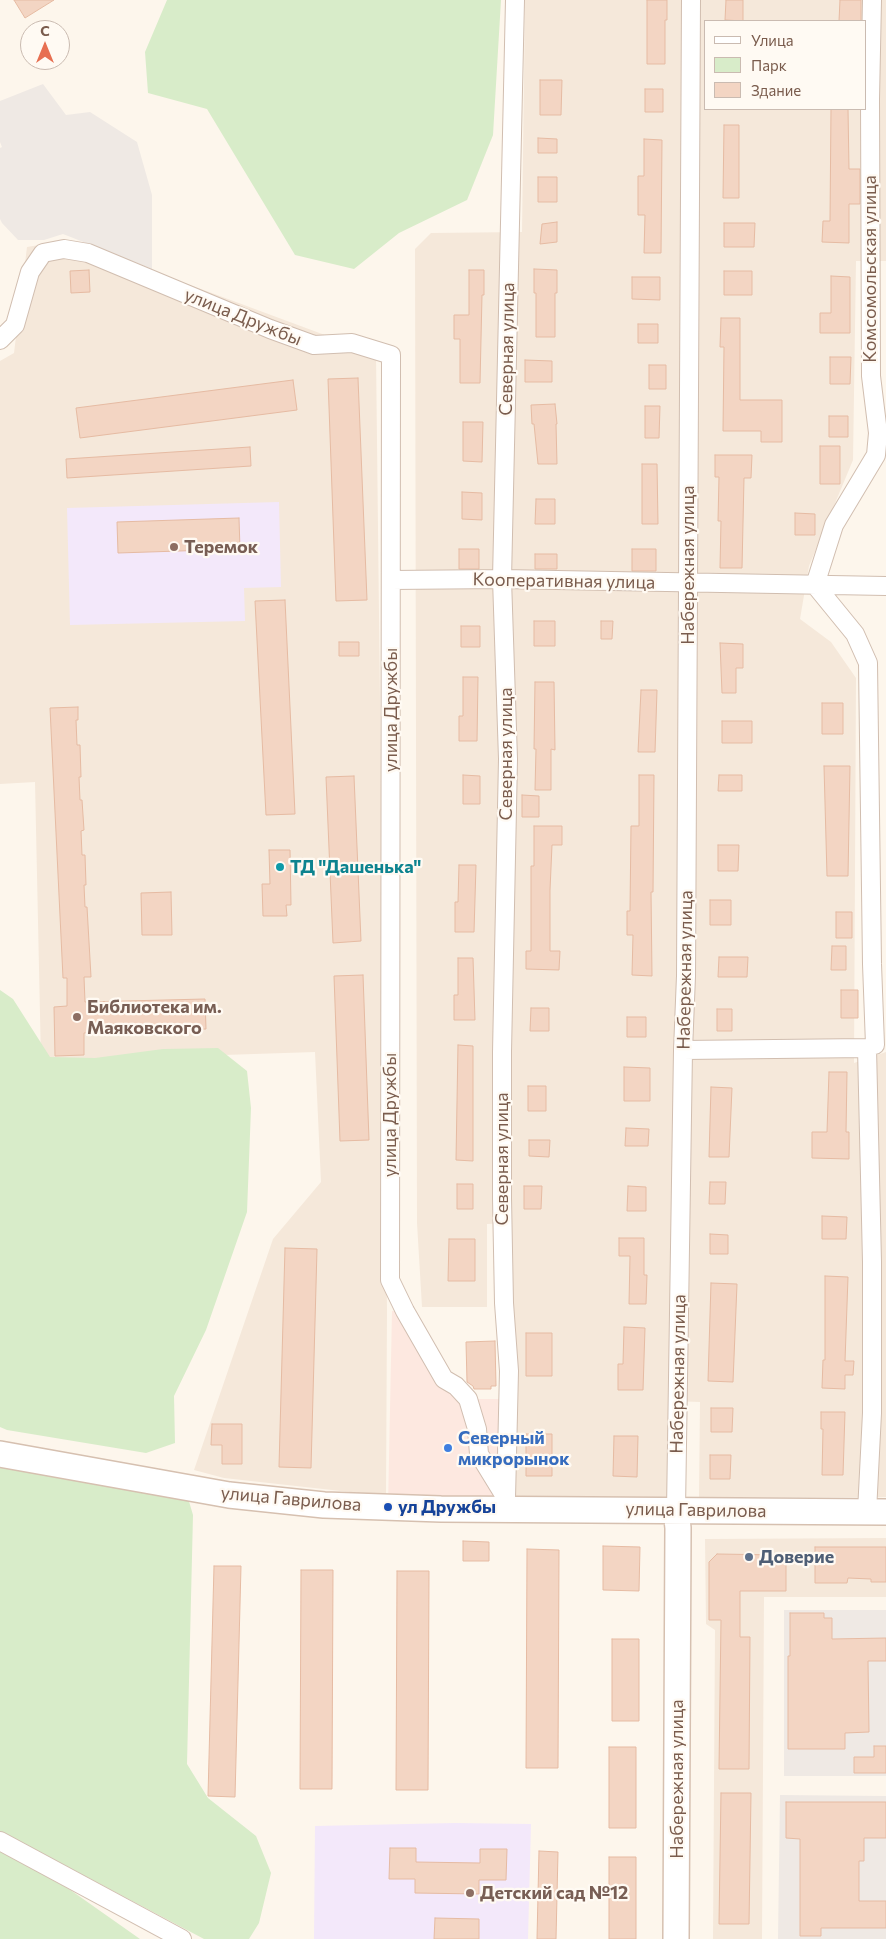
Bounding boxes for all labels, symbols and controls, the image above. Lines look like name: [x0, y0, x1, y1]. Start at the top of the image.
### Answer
north arrow: [20, 20, 70, 70]
legend: [704, 20, 866, 110]
text: С: [40, 22, 50, 39]
text: Улица: [751, 31, 793, 49]
text: Парк: [751, 56, 787, 74]
text: Здание: [751, 81, 801, 99]
street label: Комсомольская улица: [859, 175, 881, 363]
street label: Северная улица: [495, 282, 519, 416]
street label: улица Дружбы: [181, 284, 305, 350]
street label: Набережная улица: [677, 485, 699, 645]
place label: Теремок: [184, 536, 258, 558]
marker: Теремок: [168, 541, 180, 553]
street label: Кооперативная улица: [473, 569, 655, 593]
street label: улица Дружбы: [380, 648, 402, 772]
street label: Северная улица: [495, 687, 517, 821]
place label: ТД "Дашенька": [290, 856, 421, 878]
marker: ТД "Дашенька": [274, 861, 286, 873]
street label: Набережная улица: [673, 890, 697, 1050]
place label: Библиотека им. Маяковского: [87, 996, 222, 1038]
marker: Библиотека им. Маяковского: [71, 1011, 83, 1023]
street label: улица Дружбы: [379, 1053, 401, 1177]
street label: Северная улица: [491, 1092, 513, 1226]
street label: Набережная улица: [666, 1294, 690, 1454]
place label: Северный микрорынок: [458, 1427, 570, 1470]
marker: Северный микрорынок: [442, 1442, 454, 1454]
street label: улица Гаврилова: [220, 1482, 362, 1516]
place label: ул Дружбы: [398, 1496, 496, 1518]
street label: улица Гаврилова: [625, 1498, 767, 1522]
marker: ул Дружбы: [382, 1501, 394, 1513]
place label: Доверие: [759, 1546, 834, 1568]
marker: Доверие: [743, 1551, 755, 1563]
street label: Набережная улица: [666, 1699, 688, 1859]
place label: Детский сад №12: [480, 1882, 628, 1904]
marker: Детский сад №12: [464, 1887, 476, 1899]

